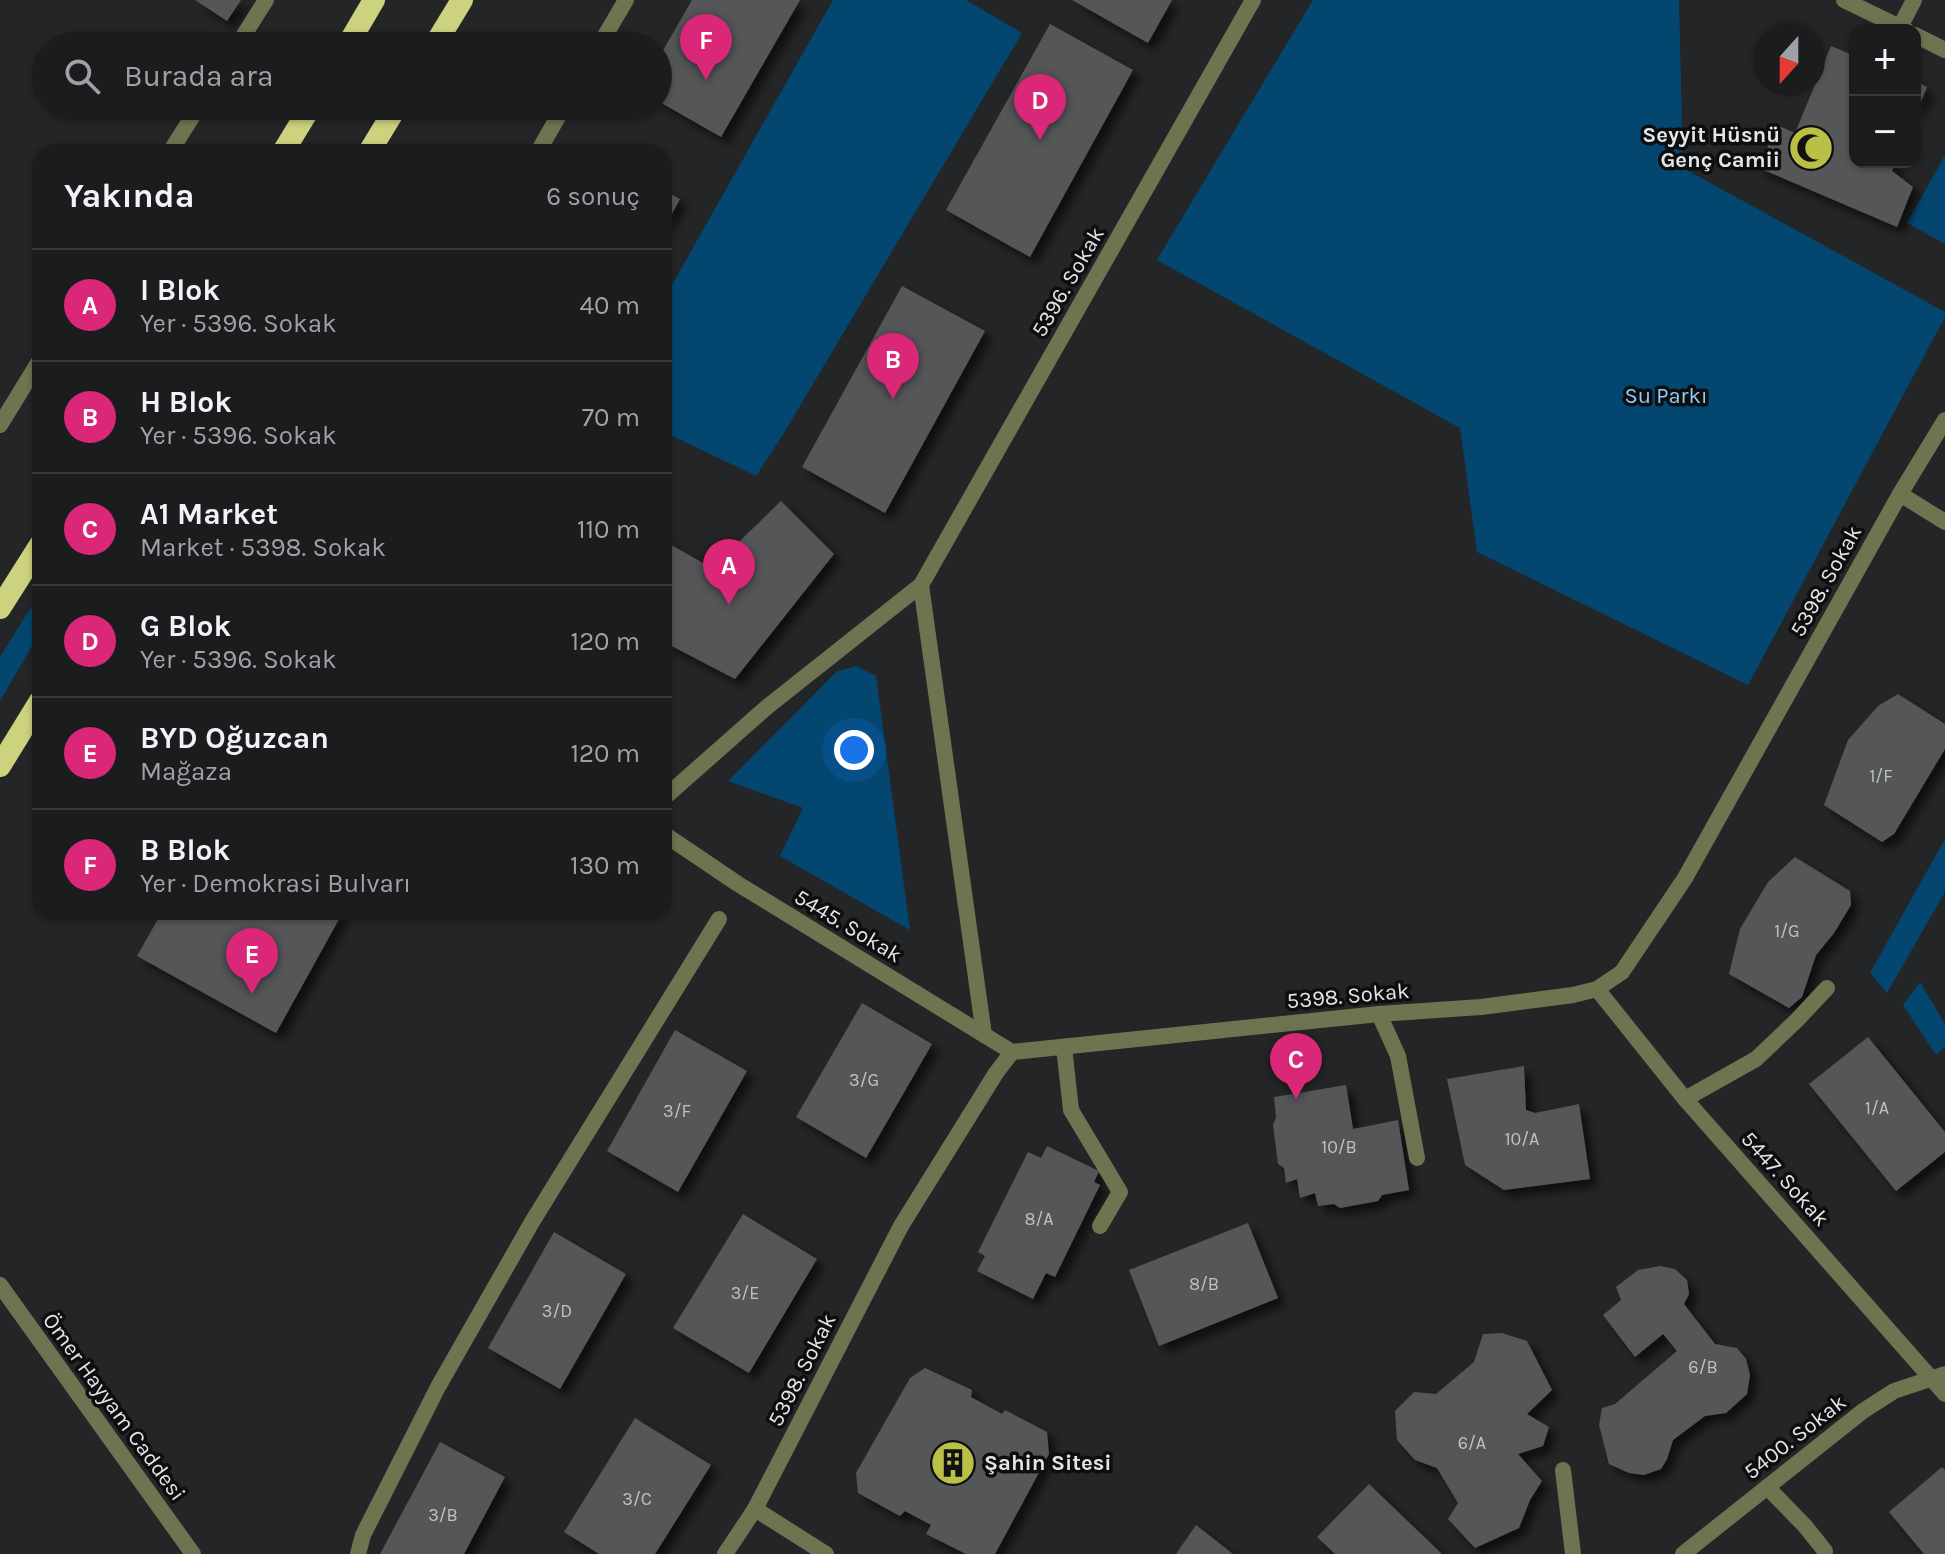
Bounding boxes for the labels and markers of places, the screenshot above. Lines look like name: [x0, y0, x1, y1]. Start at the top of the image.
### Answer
pin: F: [680, 14, 732, 80]
pin: D: [1014, 74, 1066, 140]
place label: Seyyit Hüsnü Genç Camii: [1642, 122, 1780, 173]
mosque icon: Seyyit Hüsnü Genç Camii: [1787, 124, 1835, 172]
pin: B: [867, 333, 919, 399]
pin: A: [703, 539, 755, 605]
pin: E: [226, 928, 278, 994]
pin: C: [1270, 1033, 1322, 1099]
building icon: Şahin Sitesi: [929, 1439, 977, 1487]
place label: Şahin Sitesi: [984, 1450, 1112, 1476]

